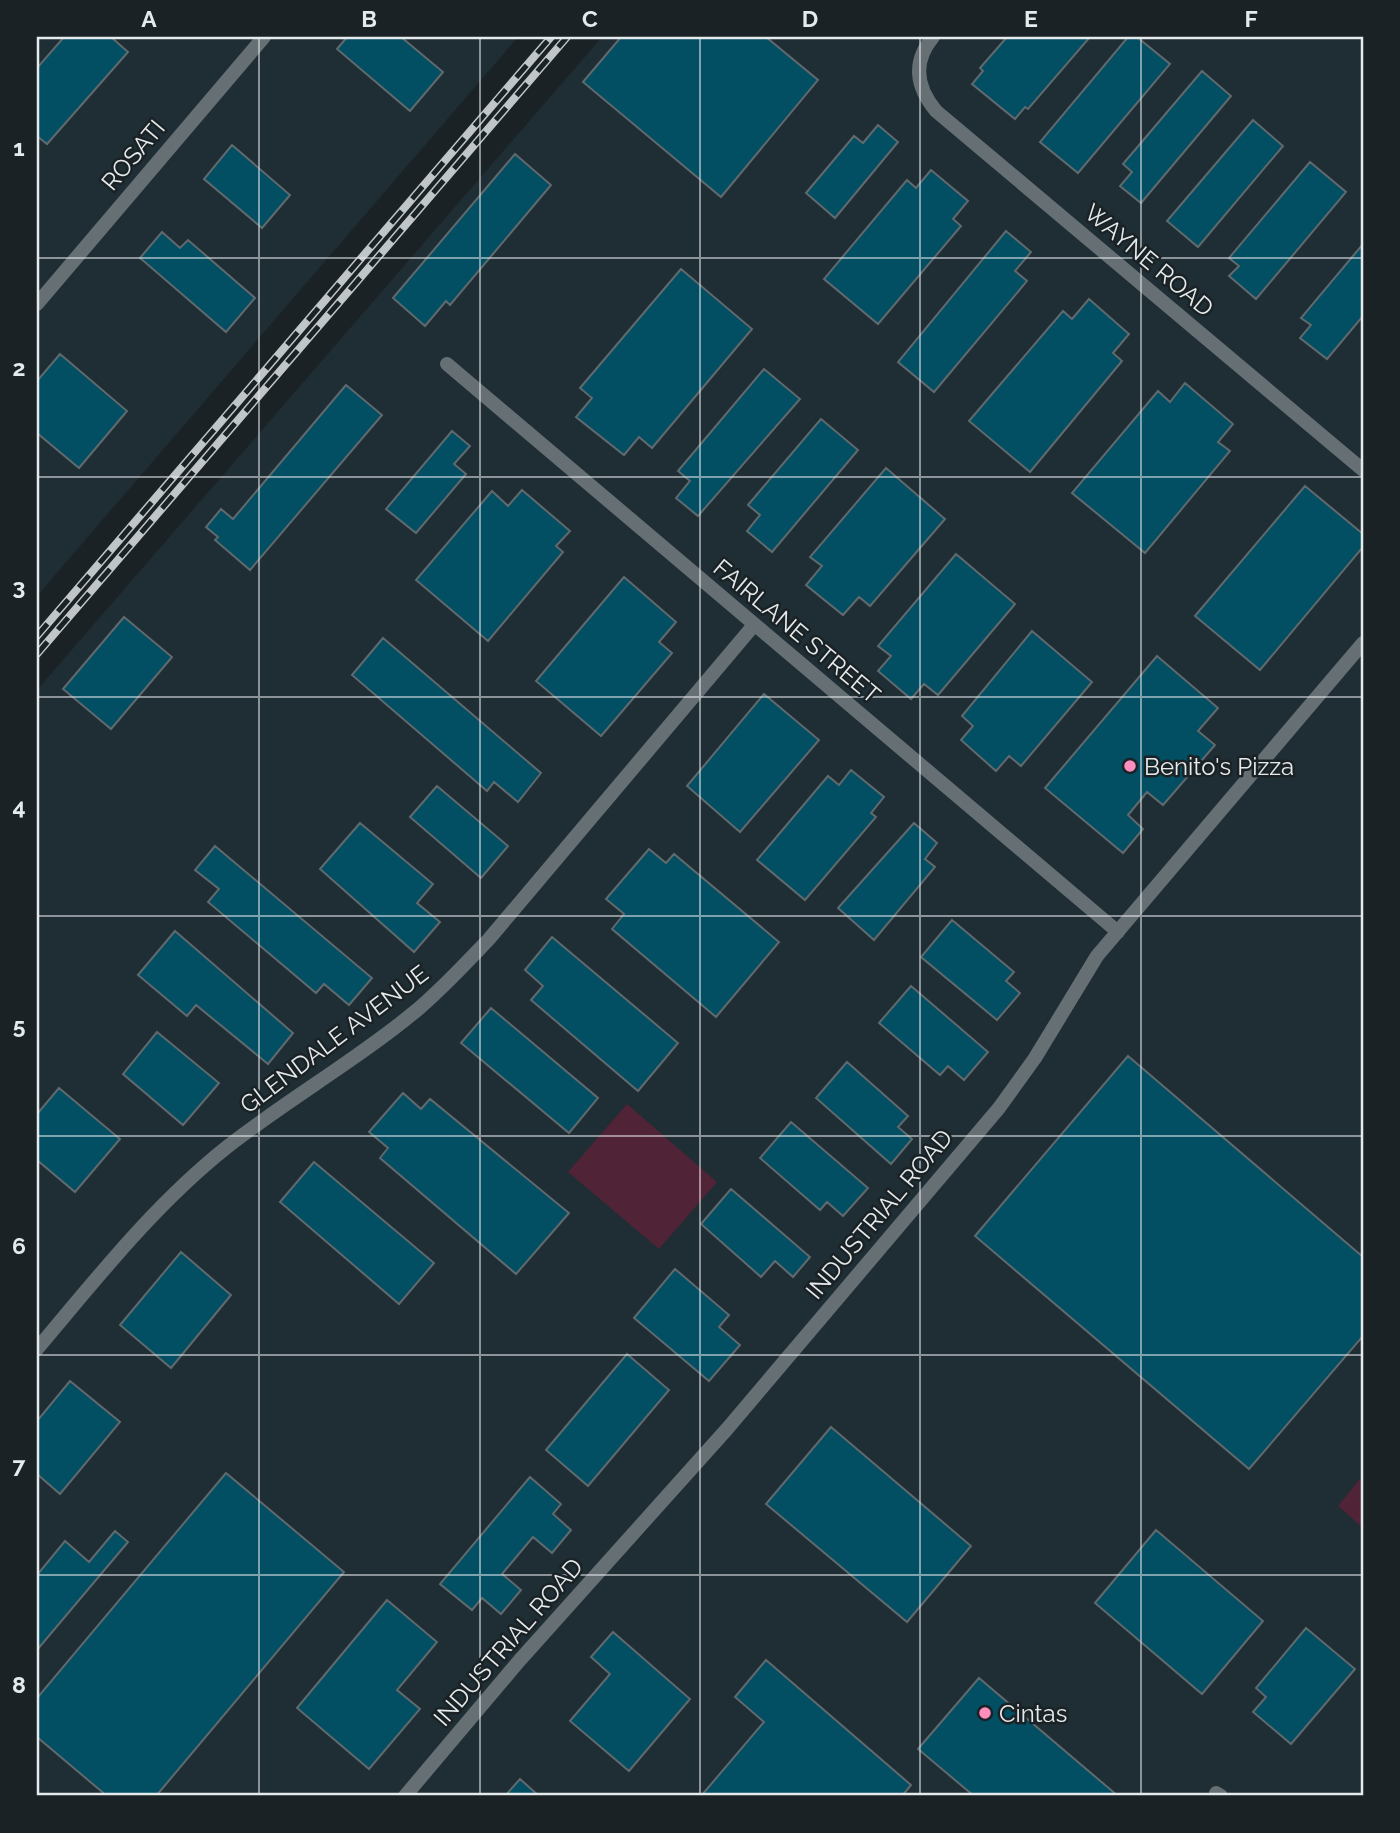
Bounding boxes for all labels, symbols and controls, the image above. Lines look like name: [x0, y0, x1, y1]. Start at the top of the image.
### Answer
text: A: [141, 5, 157, 32]
text: B: [361, 5, 377, 32]
text: C: [582, 5, 598, 32]
text: D: [802, 5, 818, 32]
text: E: [1024, 5, 1038, 32]
text: F: [1244, 5, 1258, 32]
street label: ROSATI: [95, 114, 171, 196]
text: 1: [13, 134, 25, 161]
street label: WAYNE ROAD: [1079, 198, 1219, 322]
text: 2: [13, 354, 25, 381]
street label: FAIRLANE STREET: [708, 553, 887, 709]
text: 3: [13, 573, 25, 600]
place label: Benito's Pizza: [1144, 752, 1294, 781]
marker: Benito's Pizza: [1122, 758, 1138, 774]
text: 4: [12, 793, 26, 820]
street label: GLENDALE AVENUE: [234, 959, 434, 1119]
text: 5: [13, 1012, 26, 1039]
street label: INDUSTRIAL ROAD: [800, 1123, 958, 1305]
text: 6: [12, 1232, 26, 1259]
text: 7: [13, 1451, 26, 1478]
street label: INDUSTRIAL ROAD: [427, 1552, 589, 1732]
text: 8: [12, 1671, 26, 1698]
place label: Cintas: [999, 1699, 1067, 1728]
marker: Cintas: [977, 1705, 993, 1721]

